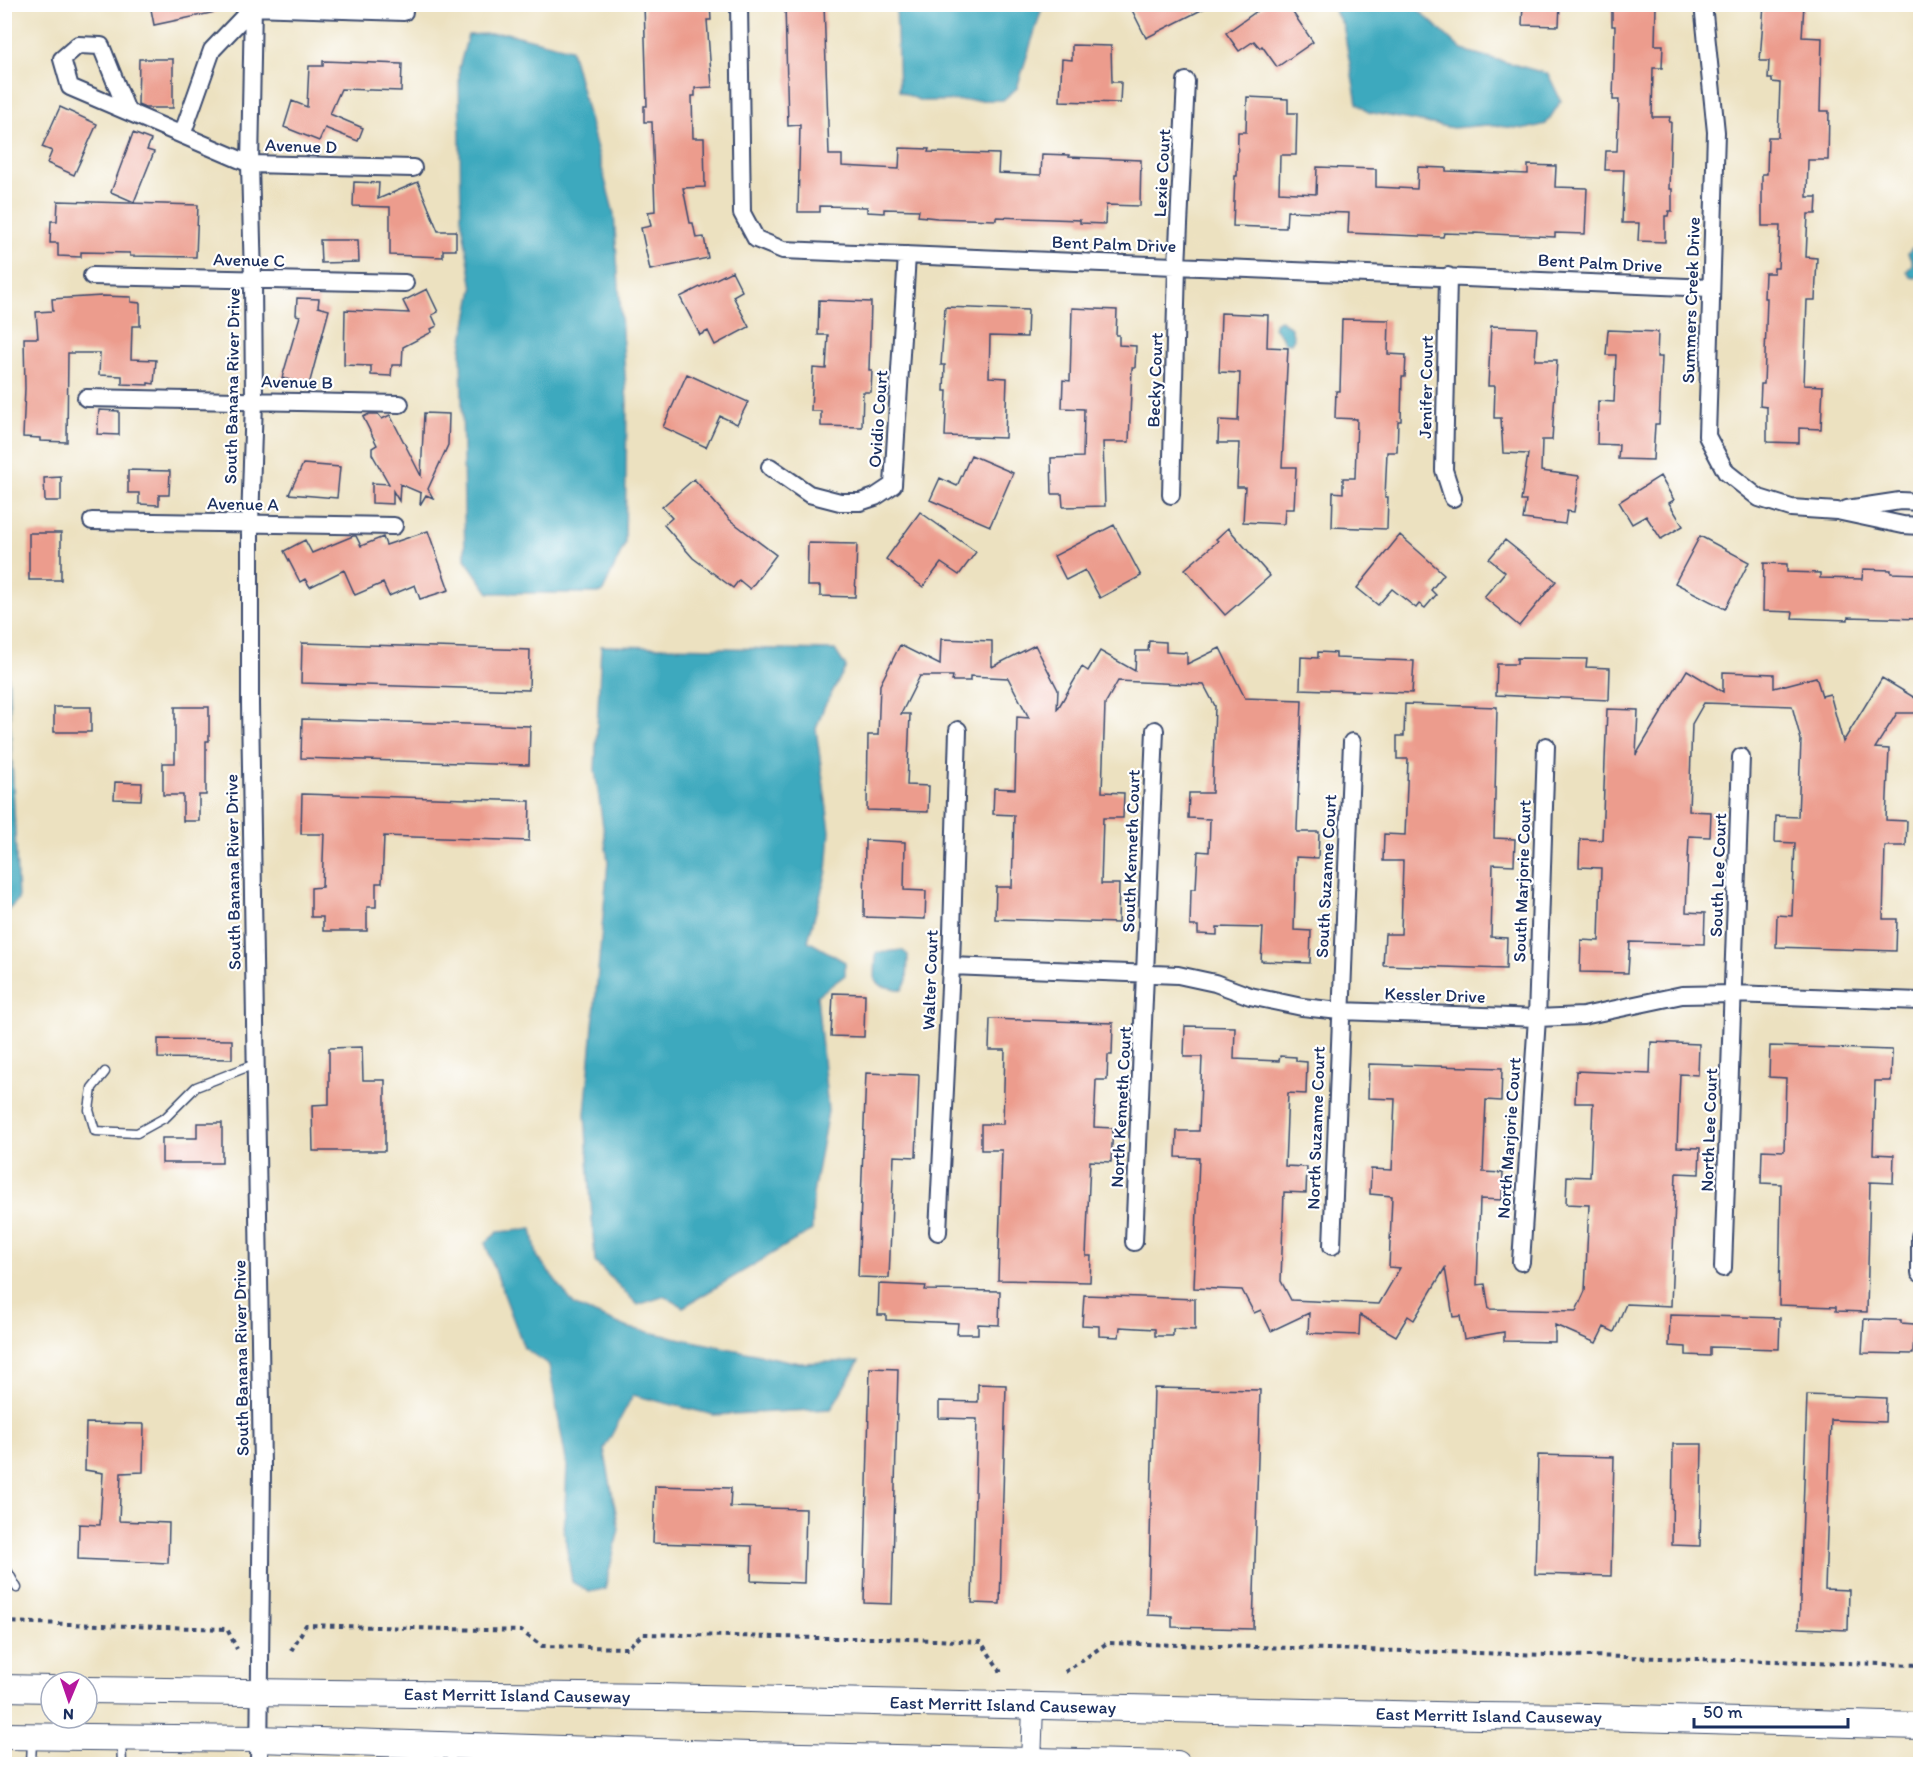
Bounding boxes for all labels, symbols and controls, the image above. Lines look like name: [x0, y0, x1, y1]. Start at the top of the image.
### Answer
street label: Lexie Court: [1149, 128, 1175, 218]
street label: Avenue D: [265, 134, 338, 158]
street label: Summers Creek Drive: [1677, 216, 1705, 384]
street label: Bent Palm Drive: [1051, 231, 1177, 257]
street label: Avenue C: [213, 248, 285, 272]
street label: Bent Palm Drive: [1537, 249, 1663, 277]
street label: South Banana River Drive: [219, 288, 245, 484]
street label: Becky Court: [1142, 332, 1168, 428]
street label: Jenifer Court: [1414, 335, 1438, 439]
street label: Ovidio Court: [864, 369, 892, 469]
street label: Avenue B: [261, 370, 333, 394]
street label: Avenue A: [207, 492, 280, 516]
street label: South Kenneth Court: [1117, 769, 1145, 933]
street label: South Banana River Drive: [220, 774, 246, 970]
street label: South Suzanne Court: [1311, 793, 1341, 958]
street label: South Marjorie Court: [1508, 799, 1536, 963]
street label: South Lee Court: [1705, 812, 1731, 937]
street label: Walter Court: [917, 929, 943, 1030]
street label: Kessler Drive: [1384, 982, 1486, 1008]
street label: North Kenneth Court: [1106, 1025, 1136, 1188]
street label: North Suzanne Court: [1302, 1046, 1330, 1210]
street label: North Marjorie Court: [1492, 1056, 1526, 1220]
street label: North Lee Court: [1696, 1068, 1722, 1192]
street label: South Banana River Drive: [228, 1260, 254, 1456]
north arrow: [39, 1670, 99, 1730]
street label: East Merritt Island Causeway: [404, 1683, 631, 1708]
street label: East Merritt Island Causeway: [889, 1691, 1117, 1719]
scale bar: [1694, 1691, 1848, 1729]
text: 50 m: [1703, 1701, 1743, 1723]
street label: East Merritt Island Causeway: [1375, 1703, 1603, 1728]
text: N: [63, 1705, 74, 1724]

